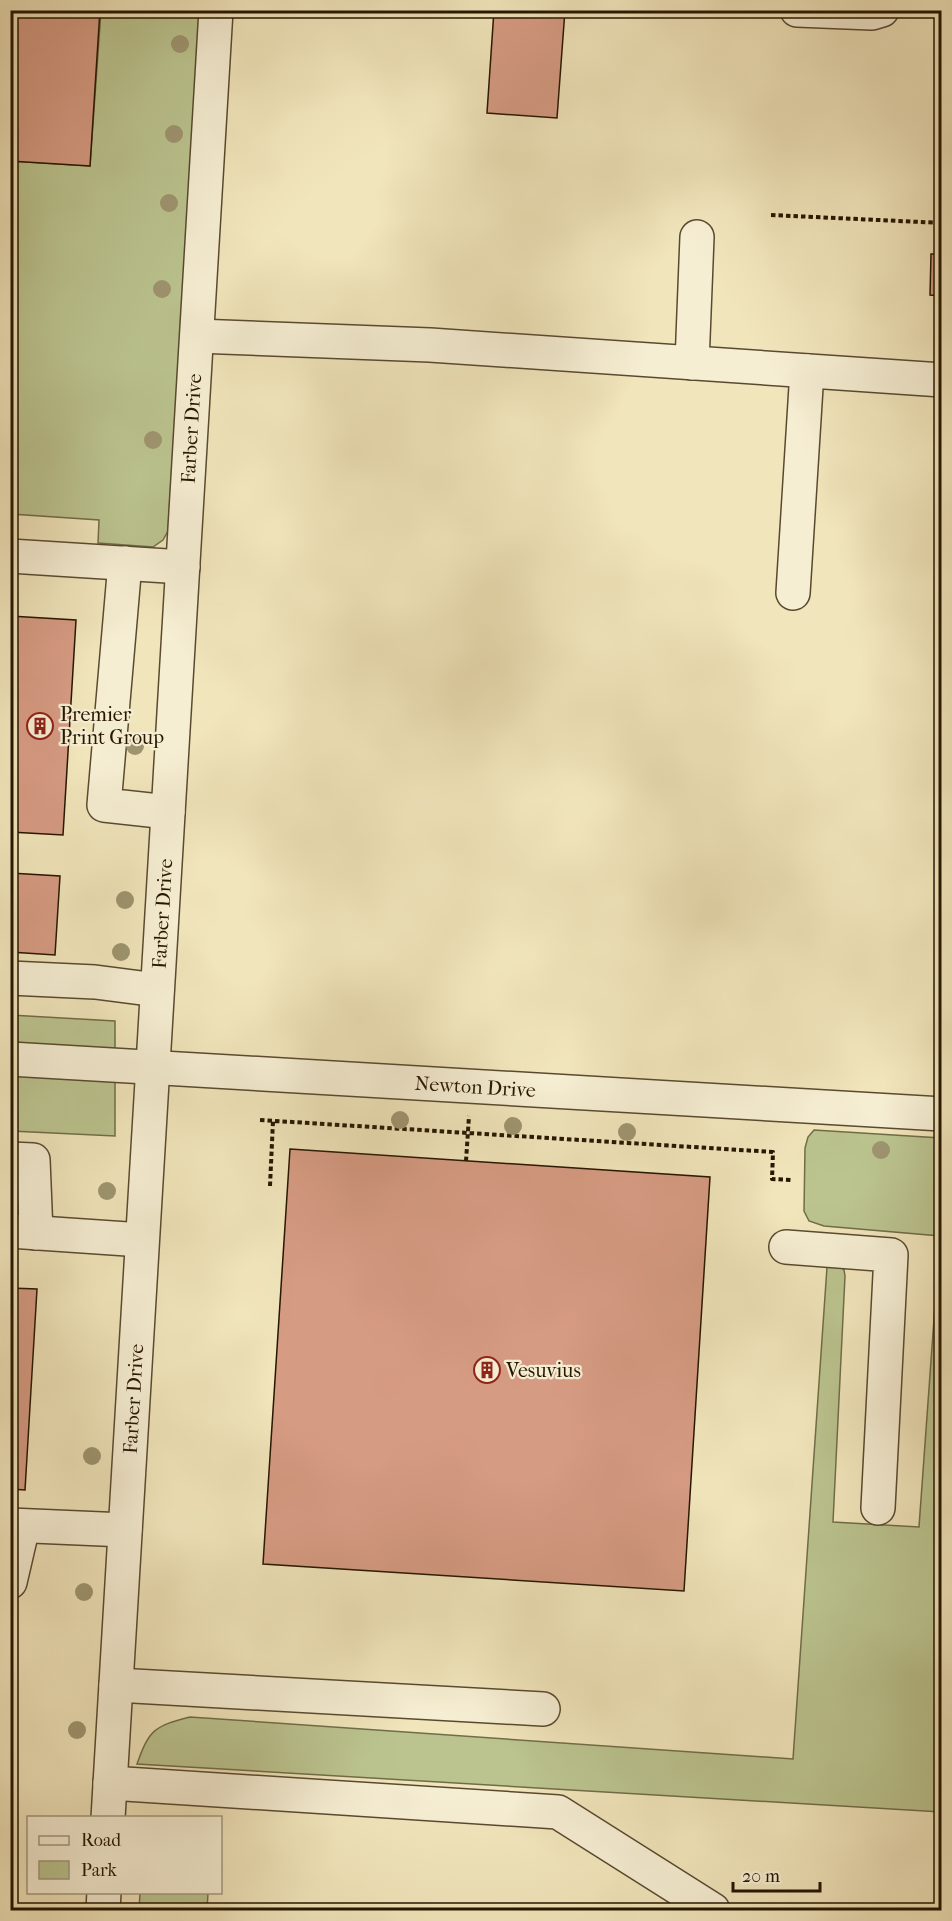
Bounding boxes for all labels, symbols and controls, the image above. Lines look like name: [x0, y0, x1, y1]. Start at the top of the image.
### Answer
street label: Farber Drive: [177, 373, 206, 484]
place label: Premier Print Group: [60, 703, 164, 749]
building icon: Premier Print Group: [25, 711, 55, 741]
street label: Farber Drive: [148, 858, 177, 969]
street label: Newton Drive: [414, 1072, 537, 1102]
street label: Farber Drive: [119, 1343, 148, 1455]
building icon: Vesuvius: [472, 1355, 502, 1385]
place label: Vesuvius: [505, 1359, 581, 1382]
legend: [27, 1816, 222, 1894]
text: Road: [81, 1830, 121, 1851]
scale bar: [733, 1855, 820, 1893]
text: Park: [81, 1860, 118, 1881]
text: 20 m: [742, 1866, 780, 1887]

